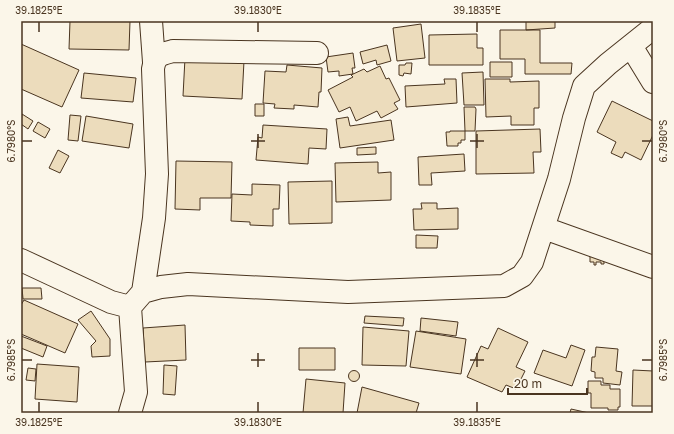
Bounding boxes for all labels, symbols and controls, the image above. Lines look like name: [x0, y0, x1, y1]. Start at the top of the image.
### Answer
text: 39.1825°E: [15, 4, 63, 16]
text: 39.1830°E: [234, 4, 282, 16]
text: 39.1835°E: [453, 4, 501, 16]
text: 6.7980°S: [5, 120, 17, 163]
text: 6.7980°S: [657, 120, 669, 163]
text: 6.7985°S: [5, 339, 17, 381]
text: 6.7985°S: [657, 339, 669, 381]
scale bar: [508, 370, 587, 396]
text: 20 m: [514, 376, 542, 391]
text: 39.1825°E: [15, 416, 63, 428]
text: 39.1830°E: [234, 416, 282, 428]
text: 39.1835°E: [453, 416, 501, 428]

